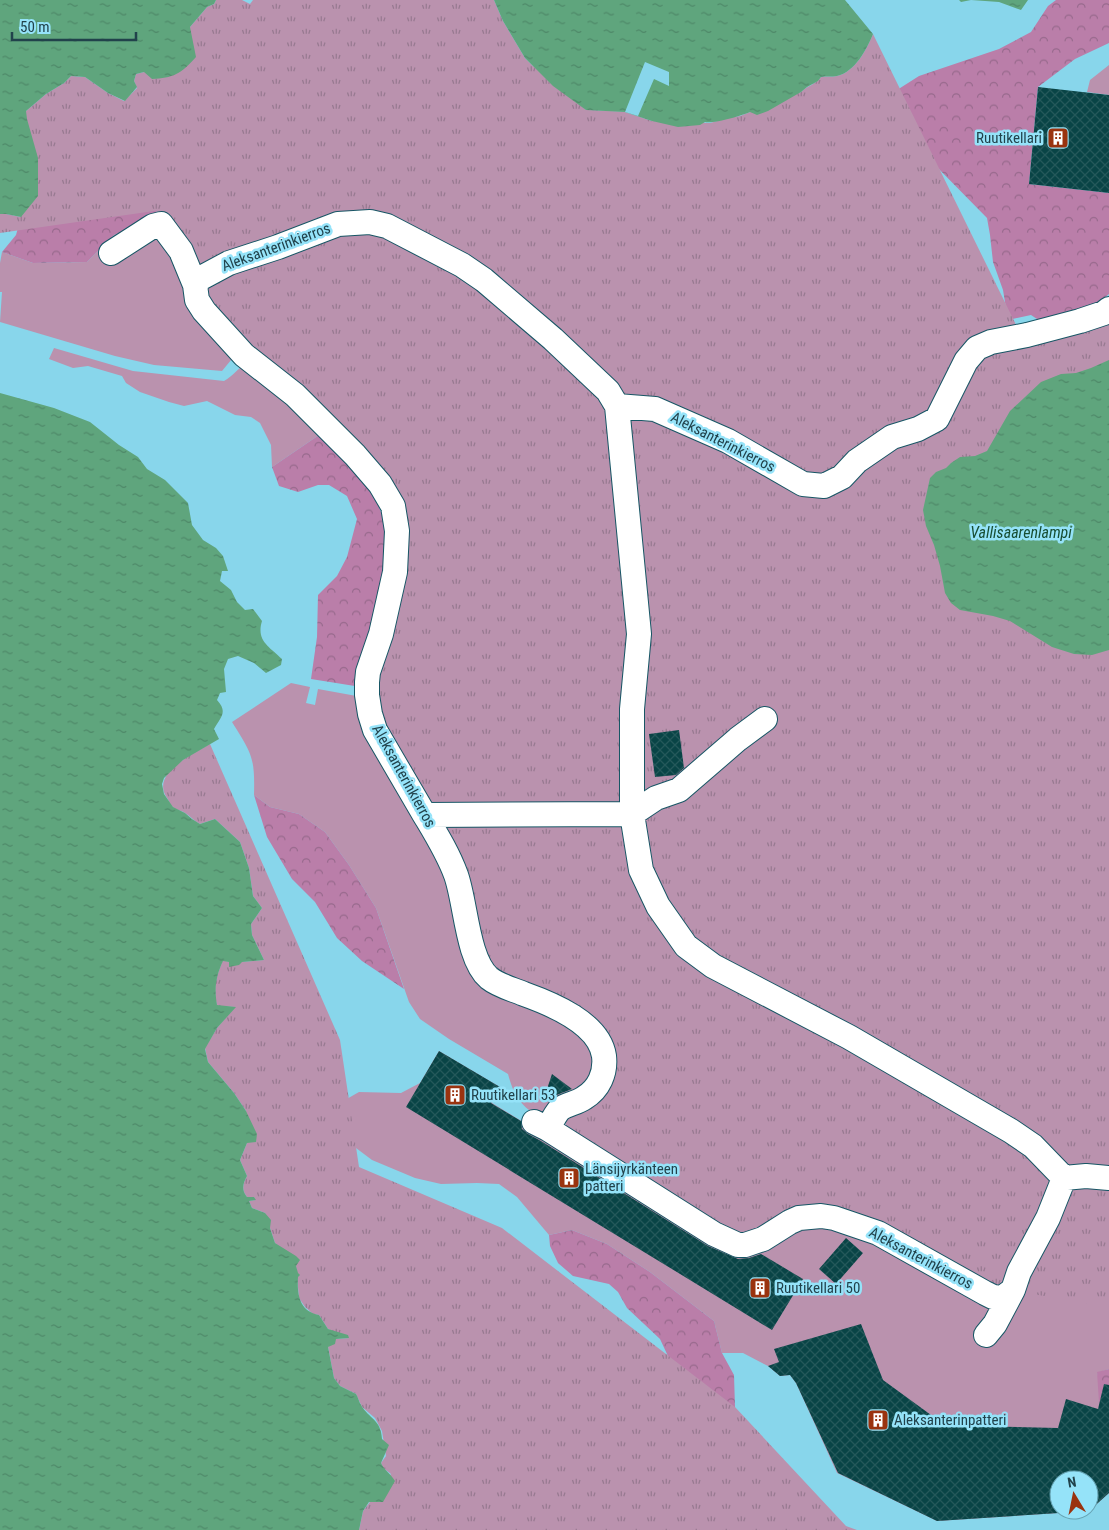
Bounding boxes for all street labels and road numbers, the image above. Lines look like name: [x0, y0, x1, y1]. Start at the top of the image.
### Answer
street label: Aleksanterinkierros: [219, 219, 333, 275]
street label: Aleksanterinkierros: [668, 408, 778, 476]
street label: Aleksanterinkierros: [368, 722, 440, 831]
street label: Aleksanterinkierros: [866, 1223, 976, 1293]

